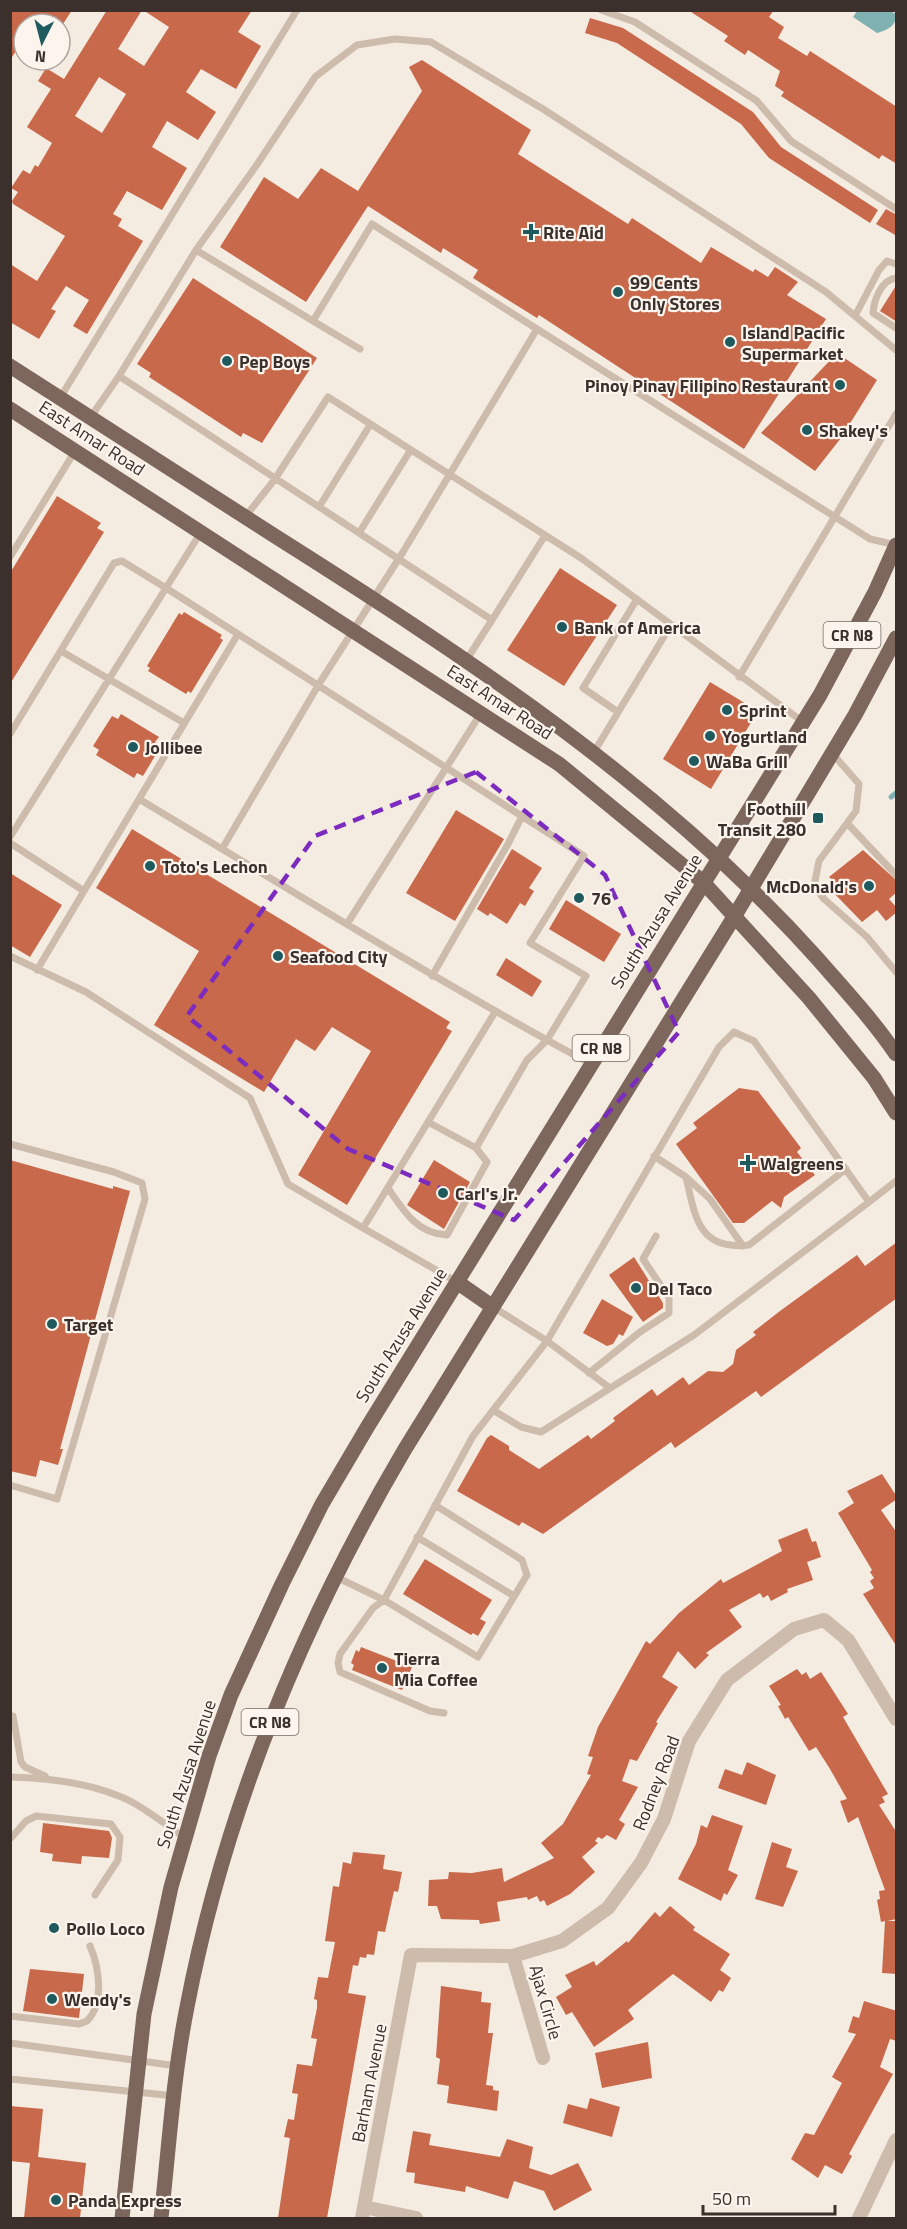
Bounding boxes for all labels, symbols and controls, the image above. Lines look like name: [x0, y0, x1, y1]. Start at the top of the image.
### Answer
north arrow: [12, 12, 72, 72]
text: N: [34, 44, 47, 69]
place label: Rite Aid: [543, 219, 604, 246]
marker: Rite Aid: [524, 225, 538, 239]
place label: 99 Cents Only Stores: [630, 269, 720, 317]
marker: 99 Cents Only Stores: [611, 285, 625, 299]
place label: Island Pacific Supermarket: [742, 319, 845, 367]
marker: Island Pacific Supermarket: [723, 335, 737, 349]
place label: Pep Boys: [239, 348, 310, 375]
marker: Pep Boys: [220, 354, 234, 368]
place label: Pinoy Pinay Filipino Restaurant: [585, 372, 828, 399]
marker: Pinoy Pinay Filipino Restaurant: [833, 378, 847, 392]
street label: East Amar Road: [34, 394, 150, 482]
place label: Shakey's: [819, 417, 888, 444]
marker: Shakey's: [800, 423, 814, 437]
place label: Bank of America: [574, 614, 701, 641]
marker: Bank of America: [555, 620, 569, 634]
road number: CR N8: [824, 622, 880, 648]
street label: East Amar Road: [442, 658, 558, 746]
place label: Sprint: [739, 697, 787, 724]
marker: Sprint: [720, 703, 734, 717]
place label: Yogurtland: [722, 723, 807, 750]
marker: Yogurtland: [703, 729, 717, 743]
place label: Jollibee: [145, 734, 202, 761]
marker: Jollibee: [126, 740, 140, 754]
place label: WaBa Grill: [706, 748, 788, 775]
marker: WaBa Grill: [687, 754, 701, 768]
place label: Foothill Transit 280: [718, 795, 806, 843]
marker: Foothill Transit 280: [811, 811, 825, 825]
street label: South Azusa Avenue: [604, 848, 708, 994]
place label: Toto's Lechon: [162, 853, 268, 880]
marker: Toto's Lechon: [143, 859, 157, 873]
place label: McDonald's: [766, 873, 857, 900]
marker: McDonald's: [862, 879, 876, 893]
place label: 76: [591, 885, 611, 912]
marker: 76: [572, 891, 586, 905]
place label: Seafood City: [290, 943, 388, 970]
marker: Seafood City: [271, 949, 285, 963]
road number: CR N8: [572, 1035, 630, 1061]
place label: Walgreens: [760, 1150, 844, 1177]
marker: Walgreens: [741, 1156, 755, 1170]
place label: Carl's Jr.: [455, 1180, 518, 1207]
marker: Carl's Jr.: [436, 1186, 450, 1200]
street label: South Azusa Avenue: [349, 1262, 453, 1408]
place label: Del Taco: [648, 1275, 712, 1302]
marker: Del Taco: [629, 1281, 643, 1295]
place label: Target: [64, 1311, 114, 1338]
marker: Target: [45, 1317, 59, 1331]
place label: Tierra Mia Coffee: [394, 1645, 478, 1693]
marker: Tierra Mia Coffee: [375, 1661, 389, 1675]
street label: South Azusa Avenue: [149, 1696, 223, 1852]
road number: CR N8: [242, 1709, 298, 1735]
street label: Rodney Road: [625, 1731, 687, 1835]
place label: Pollo Loco: [66, 1915, 145, 1942]
marker: Pollo Loco: [47, 1921, 61, 1935]
street label: Ajax Circle: [522, 1961, 570, 2043]
place label: Wendy's: [64, 1986, 131, 2013]
marker: Wendy's: [45, 1992, 59, 2006]
street label: Barham Avenue: [344, 2021, 394, 2145]
scale bar: [703, 2178, 835, 2216]
text: 50 m: [712, 2185, 751, 2212]
place label: Panda Express: [68, 2187, 182, 2214]
marker: Panda Express: [49, 2193, 63, 2207]

